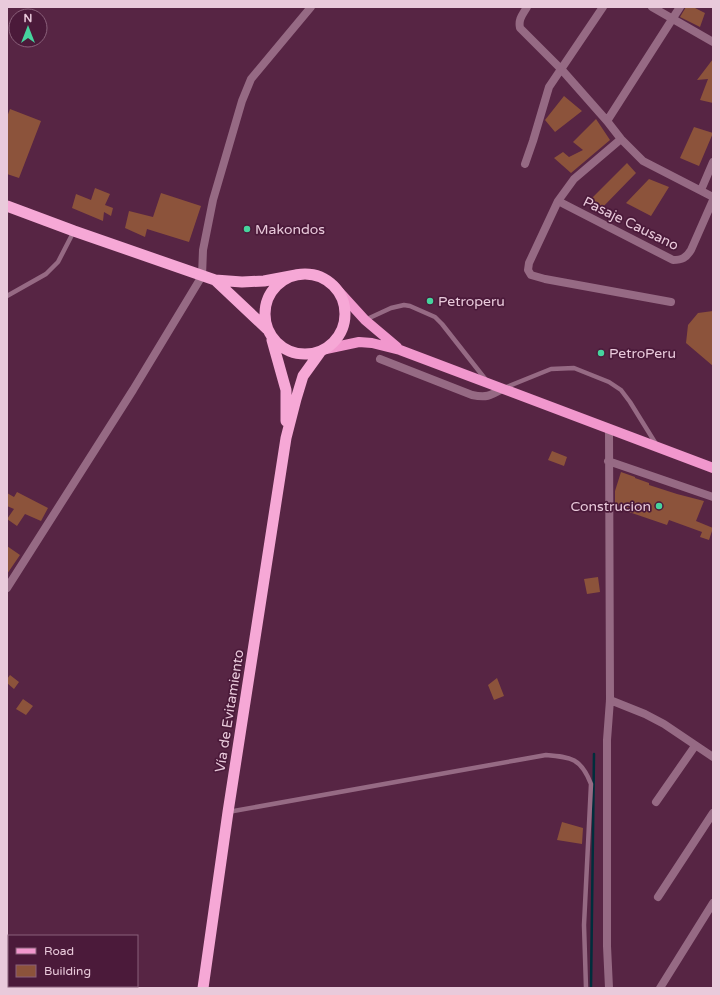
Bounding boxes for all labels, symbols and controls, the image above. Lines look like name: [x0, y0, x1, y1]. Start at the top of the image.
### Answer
north arrow: [8, 8, 48, 48]
text: N: [24, 12, 32, 25]
street label: Pasaje Causano: [580, 193, 681, 254]
place label: Makondos: [255, 221, 325, 238]
marker: Makondos: [242, 224, 252, 234]
place label: Petroperu: [438, 293, 505, 310]
marker: Petroperu: [425, 296, 435, 306]
place label: PetroPeru: [609, 345, 676, 362]
marker: PetroPeru: [596, 348, 606, 358]
place label: Construcion: [571, 498, 651, 515]
marker: Construcion: [654, 501, 664, 511]
street label: Vía de Evitamiento: [211, 648, 248, 774]
legend: [8, 935, 138, 987]
text: Road: [44, 944, 74, 958]
text: Building: [44, 964, 91, 978]

